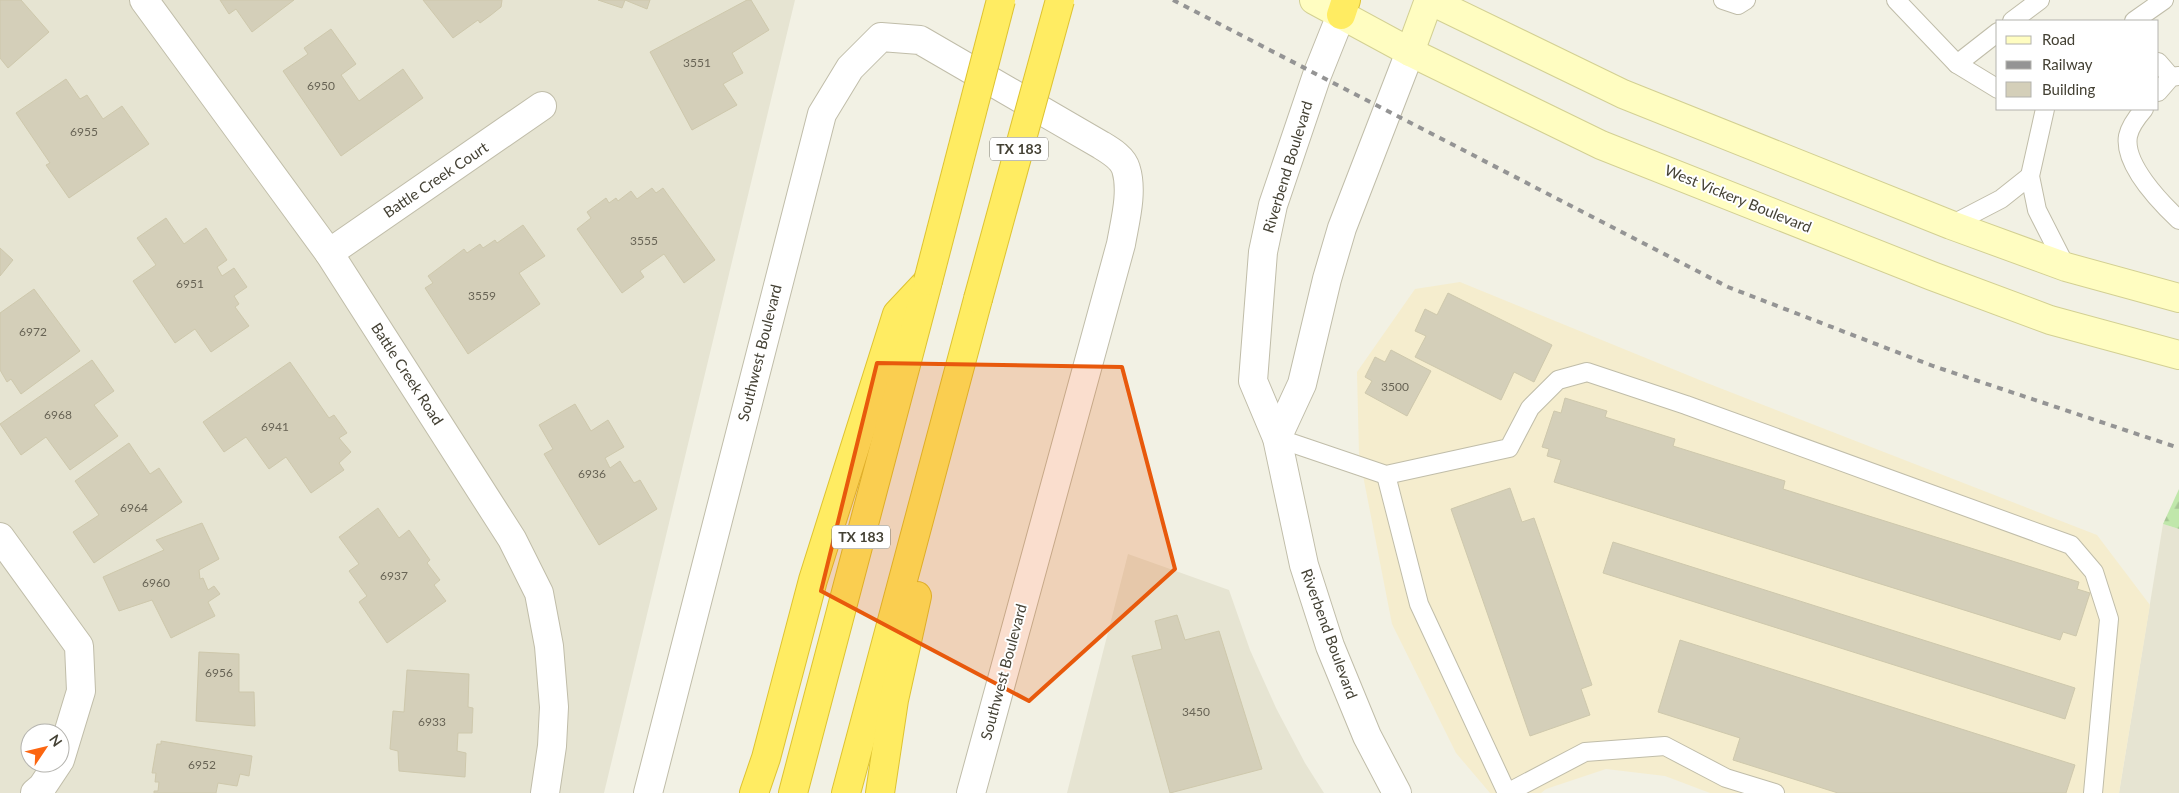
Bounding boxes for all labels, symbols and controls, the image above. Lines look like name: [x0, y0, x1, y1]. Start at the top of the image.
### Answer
legend: [1996, 20, 2159, 110]
text: Road: [2042, 30, 2075, 48]
house number: 3551: [683, 55, 711, 70]
text: Railway: [2042, 55, 2093, 73]
house number: 6950: [307, 78, 335, 93]
text: Building: [2042, 80, 2095, 98]
street label: Riverbend Boulevard: [1258, 99, 1316, 235]
house number: 6955: [70, 124, 98, 139]
street label: Battle Creek Court: [380, 137, 492, 221]
road number: TX 183: [990, 138, 1048, 160]
street label: West Vickery Boulevard: [1662, 160, 1814, 236]
house number: 3555: [630, 233, 658, 248]
house number: 6951: [176, 276, 204, 291]
street label: Southwest Boulevard: [733, 283, 785, 423]
house number: 3559: [468, 288, 496, 303]
street label: Battle Creek Road: [368, 319, 448, 428]
house number: 6972: [19, 324, 47, 339]
house number: 3500: [1381, 379, 1409, 394]
house number: 6968: [44, 407, 72, 422]
house number: 6941: [261, 419, 289, 434]
house number: 6936: [578, 466, 606, 481]
house number: 6964: [120, 500, 148, 515]
road number: TX 183: [832, 526, 890, 548]
street label: Riverbend Boulevard: [1298, 566, 1362, 701]
house number: 6937: [380, 568, 408, 583]
house number: 6960: [142, 575, 170, 590]
street label: Southwest Boulevard: [976, 602, 1030, 742]
house number: 6956: [205, 665, 233, 680]
house number: 3450: [1182, 704, 1210, 719]
house number: 6933: [418, 714, 446, 729]
north arrow: [20, 723, 70, 773]
text: N: [46, 731, 66, 750]
house number: 6952: [188, 757, 216, 772]

